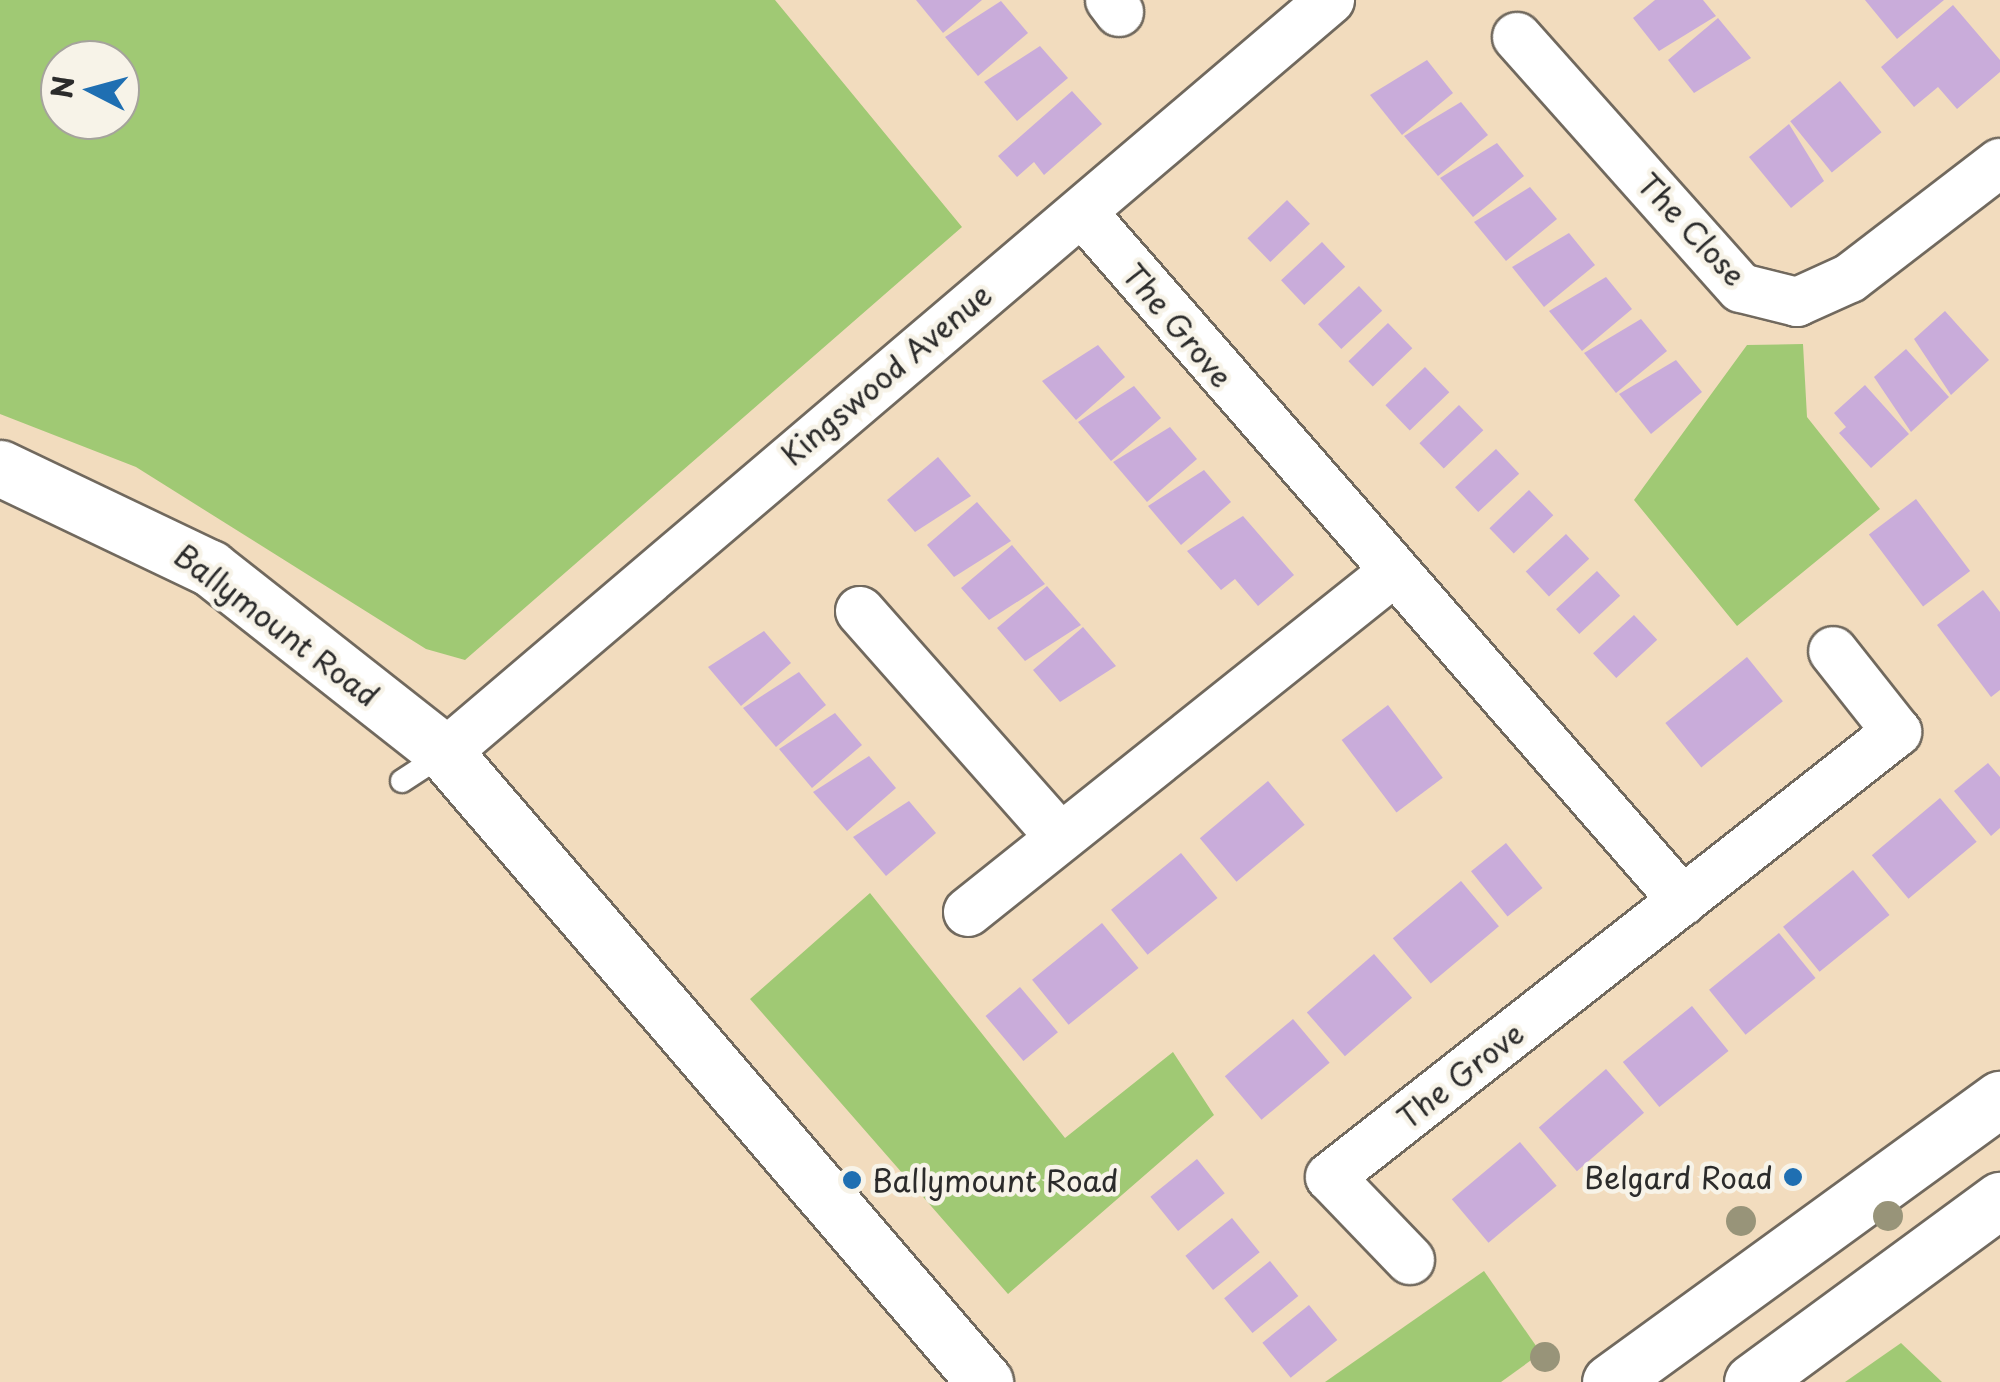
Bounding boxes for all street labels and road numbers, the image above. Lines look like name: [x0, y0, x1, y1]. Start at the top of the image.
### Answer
street label: The Close: [1631, 165, 1753, 293]
street label: The Grove: [1116, 256, 1240, 394]
street label: Kingswood Avenue: [773, 275, 999, 473]
street label: Ballymount Road: [168, 536, 386, 714]
street label: The Grove: [1390, 1015, 1530, 1135]

